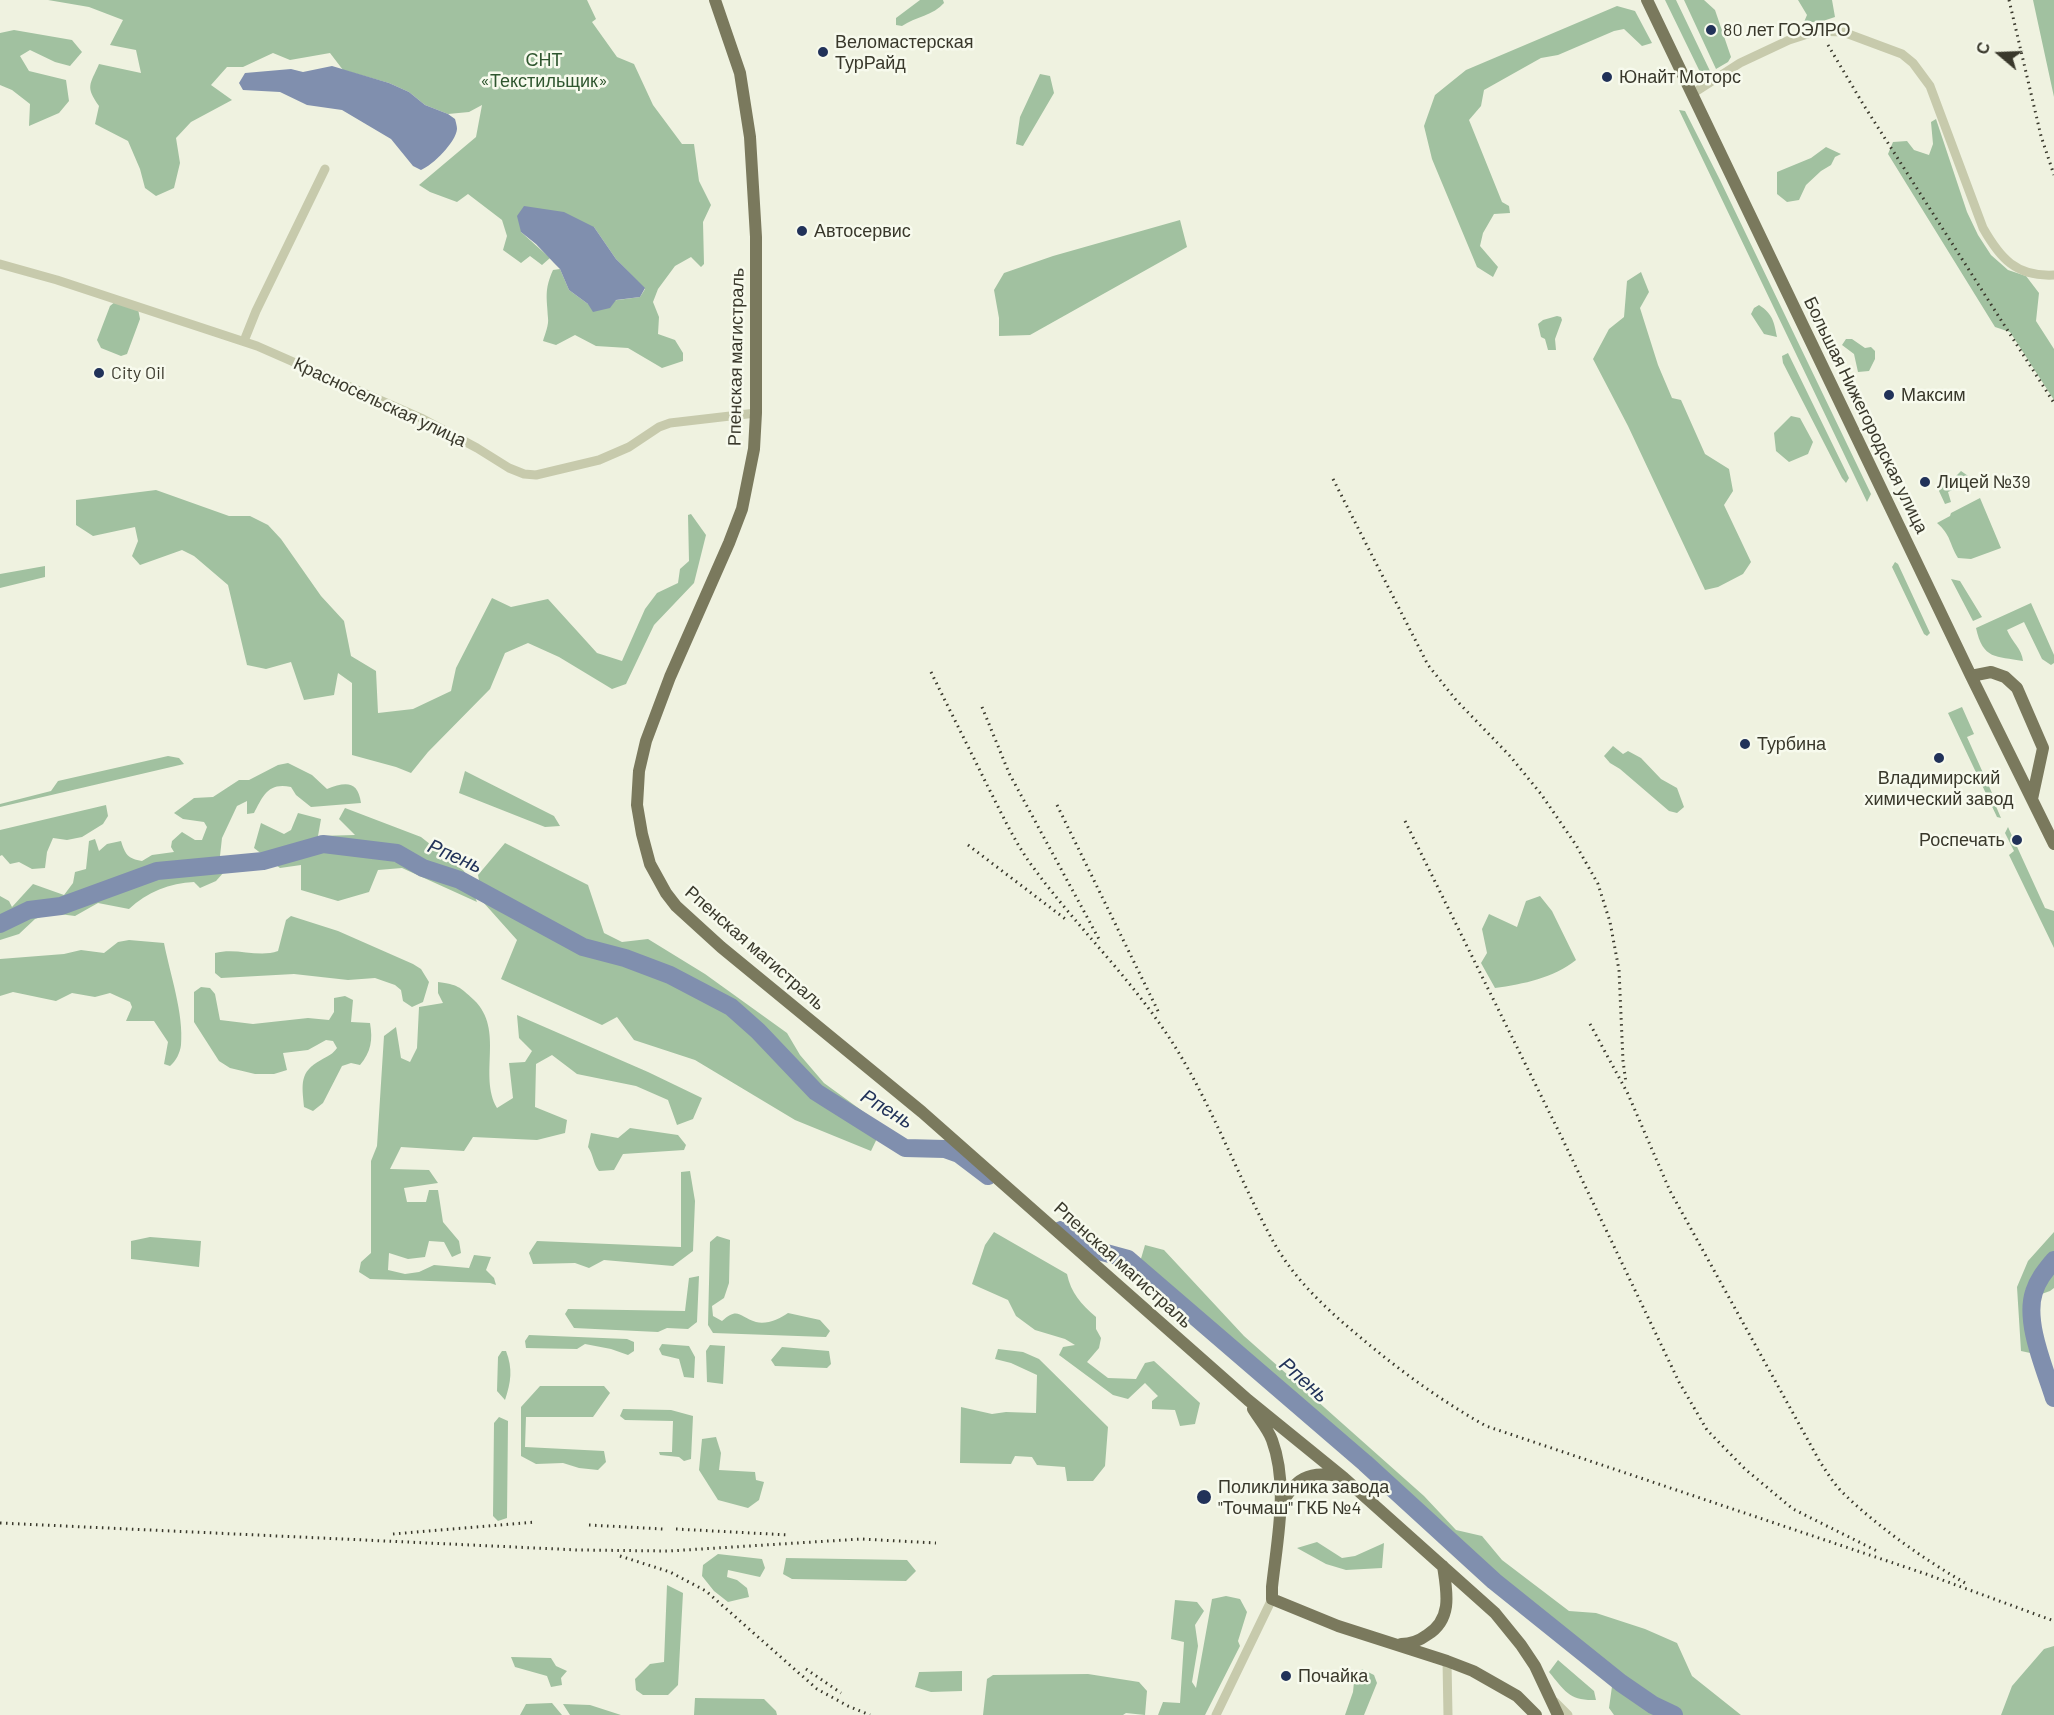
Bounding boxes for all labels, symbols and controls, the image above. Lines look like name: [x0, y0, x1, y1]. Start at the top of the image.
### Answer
place label: 80 лет ГОЭЛРО: [1723, 19, 1850, 41]
marker: 80 лет ГОЭЛРО: [1704, 23, 1718, 37]
north arrow: [1970, 24, 2030, 84]
place label: Веломастерская ТурРайд: [835, 31, 974, 74]
text: С: [1972, 39, 1993, 57]
marker: Веломастерская ТурРайд: [816, 45, 830, 59]
park label: СНТ «Текстильщик»: [480, 49, 608, 92]
place label: Юнайт Моторс: [1619, 66, 1741, 88]
marker: Юнайт Моторс: [1600, 70, 1614, 84]
place label: Автосервис: [814, 220, 911, 242]
marker: Автосервис: [795, 224, 809, 238]
street label: Рпенская магистраль: [724, 268, 748, 446]
street label: Большая Нижегородская улица: [1799, 293, 1933, 537]
street label: Красносельская улица: [290, 353, 470, 451]
place label: City Oil: [111, 362, 165, 384]
marker: City Oil: [92, 366, 106, 380]
place label: Максим: [1901, 384, 1966, 406]
marker: Максим: [1882, 388, 1896, 402]
place label: Лицей №39: [1937, 471, 2031, 493]
marker: Лицей №39: [1918, 475, 1932, 489]
place label: Турбина: [1757, 733, 1826, 755]
marker: Турбина: [1738, 737, 1752, 751]
marker: Владимирский химический завод: [1932, 751, 1946, 765]
place label: Владимирский химический завод: [1864, 767, 2014, 810]
place label: Роспечать: [1919, 829, 2005, 851]
marker: Роспечать: [2010, 833, 2024, 847]
water label: Рпень: [424, 834, 486, 878]
street label: Рпенская магистраль: [681, 881, 829, 1015]
water label: Рпень: [856, 1084, 918, 1134]
street label: Рпенская магистраль: [1049, 1197, 1197, 1333]
water label: Рпень: [1275, 1352, 1333, 1408]
place label: Поликлиника завода "Точмаш" ГКБ №4: [1218, 1476, 1389, 1518]
marker: Поликлиника завода "Точмаш" ГКБ №4: [1195, 1488, 1213, 1506]
place label: Почайка: [1298, 1665, 1368, 1687]
marker: Почайка: [1279, 1669, 1293, 1683]

